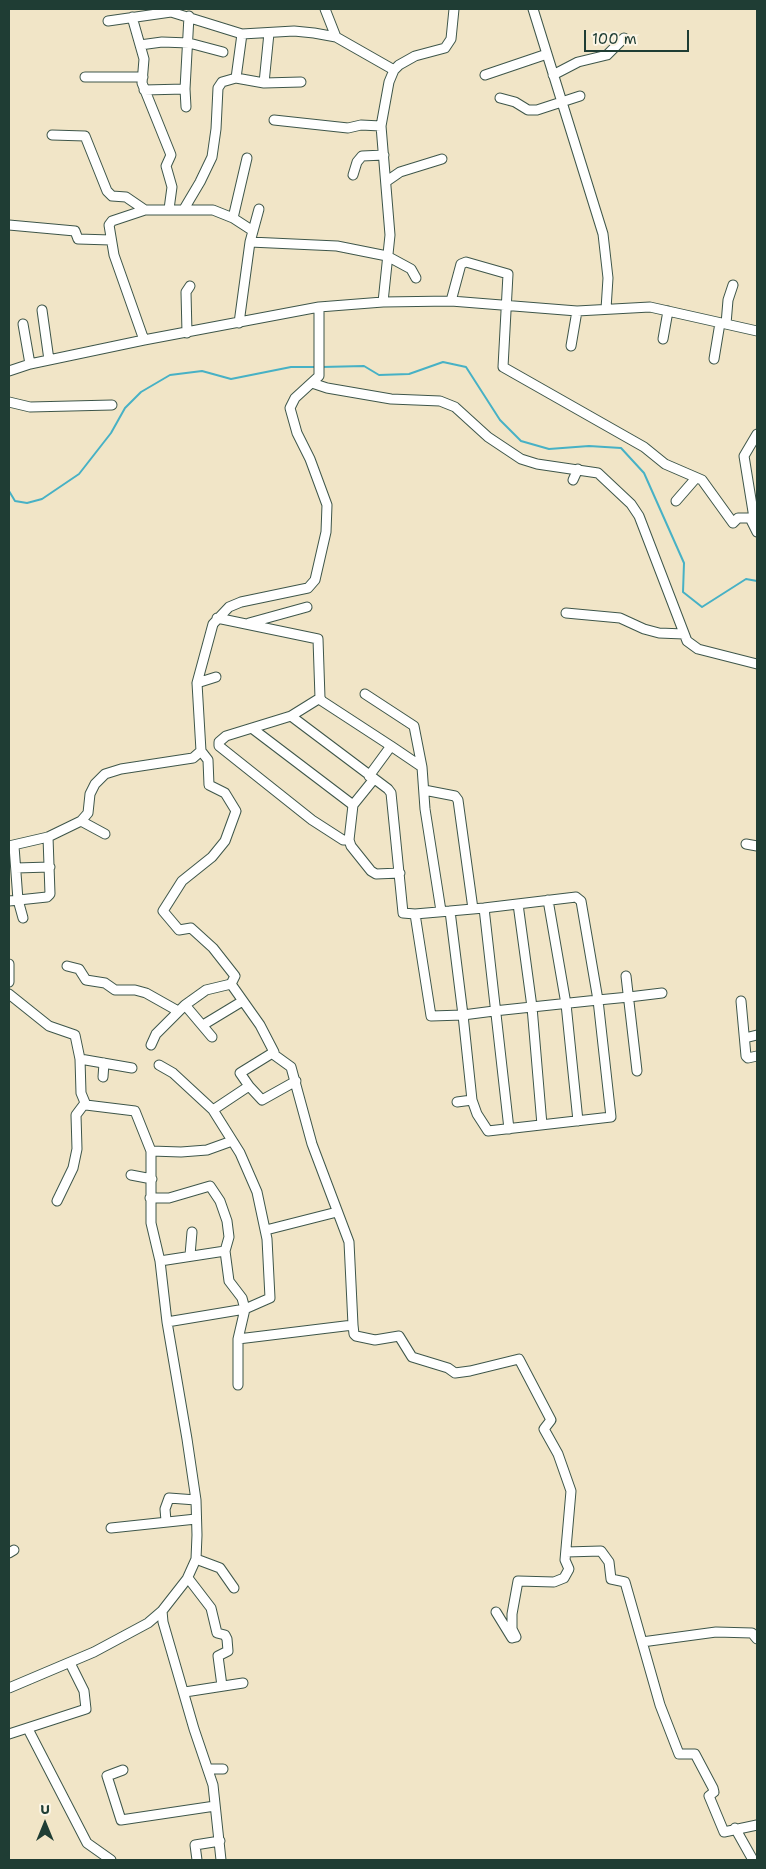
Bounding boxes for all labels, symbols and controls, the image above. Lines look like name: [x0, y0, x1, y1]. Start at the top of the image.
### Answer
scale bar: [586, 20, 691, 52]
text: 100 m: [592, 29, 637, 49]
north arrow: [20, 1799, 70, 1849]
text: U: [40, 1800, 50, 1818]

